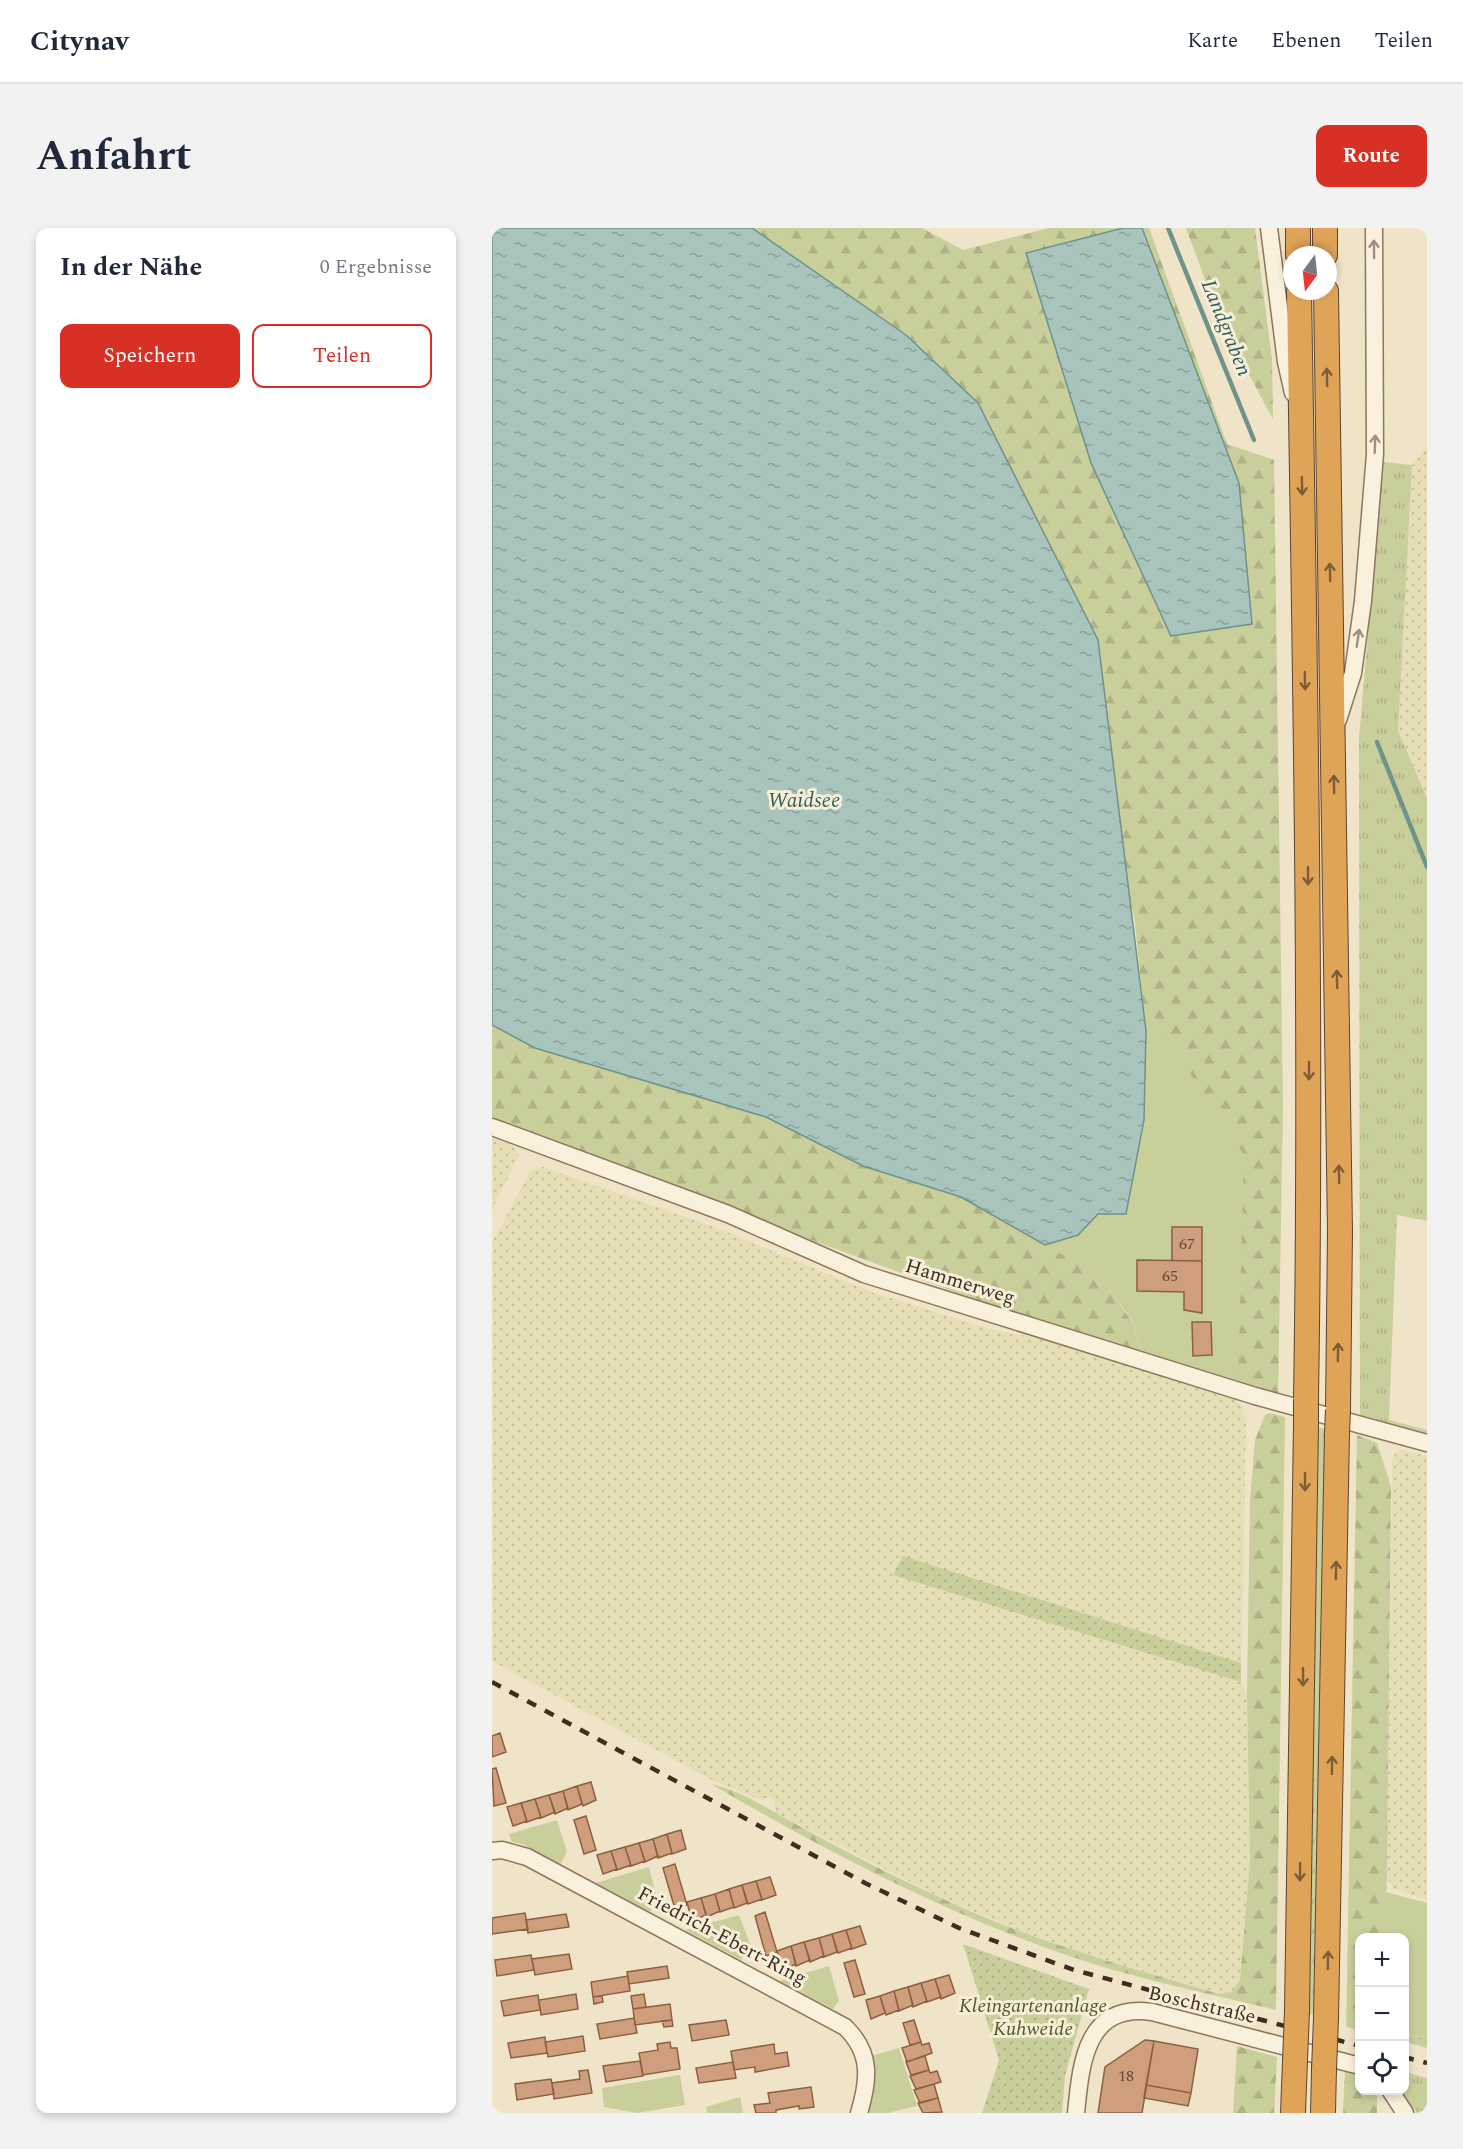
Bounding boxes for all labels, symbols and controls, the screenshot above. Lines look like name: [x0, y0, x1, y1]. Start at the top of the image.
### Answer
text: Citynav: [30, 20, 129, 63]
text: Karte: [1187, 25, 1238, 57]
text: Ebenen: [1271, 25, 1342, 57]
text: Teilen: [1375, 25, 1433, 57]
text: Anfahrt: [36, 125, 192, 188]
button: Route: [1316, 125, 1427, 187]
one-way arrow: [1368, 240, 1380, 260]
north arrow: [1283, 246, 1337, 300]
text: In der Nähe: [60, 247, 202, 287]
text: 0 Ergebnisse: [320, 252, 432, 282]
water label: Landgraben: [1192, 275, 1260, 381]
button: Speichern: [60, 324, 240, 388]
button: Teilen: [252, 324, 432, 388]
one-way arrow: [1321, 368, 1333, 388]
one-way arrow: [1370, 435, 1381, 455]
one-way arrow: [1296, 476, 1308, 496]
one-way arrow: [1324, 563, 1336, 583]
one-way arrow: [1352, 629, 1363, 649]
one-way arrow: [1299, 671, 1311, 691]
one-way arrow: [1328, 775, 1340, 795]
water label: Waidsee: [768, 785, 840, 817]
one-way arrow: [1302, 865, 1313, 885]
one-way arrow: [1331, 970, 1342, 990]
one-way arrow: [1303, 1060, 1315, 1080]
one-way arrow: [1333, 1164, 1345, 1184]
house number: 67: [1179, 1232, 1195, 1256]
street label: Hammerweg: [901, 1251, 1019, 1313]
house number: 65: [1162, 1264, 1178, 1288]
one-way arrow: [1333, 1342, 1344, 1362]
one-way arrow: [1299, 1472, 1311, 1492]
one-way arrow: [1330, 1560, 1342, 1580]
one-way arrow: [1297, 1667, 1309, 1687]
one-way arrow: [1326, 1755, 1338, 1775]
one-way arrow: [1294, 1862, 1306, 1882]
street label: Friedrich-Ebert-Ring: [632, 1879, 812, 1993]
map controls: [1355, 1933, 1409, 2095]
button: +: [1355, 1933, 1409, 1987]
one-way arrow: [1322, 1950, 1333, 1970]
street label: Boschstraße: [1145, 1978, 1259, 2032]
button: −: [1355, 1987, 1409, 2041]
park label: Kleingartenanlage Kuhweide: [959, 1991, 1107, 2044]
button: locate: [1355, 2041, 1409, 2095]
house number: 18: [1118, 2064, 1134, 2088]

